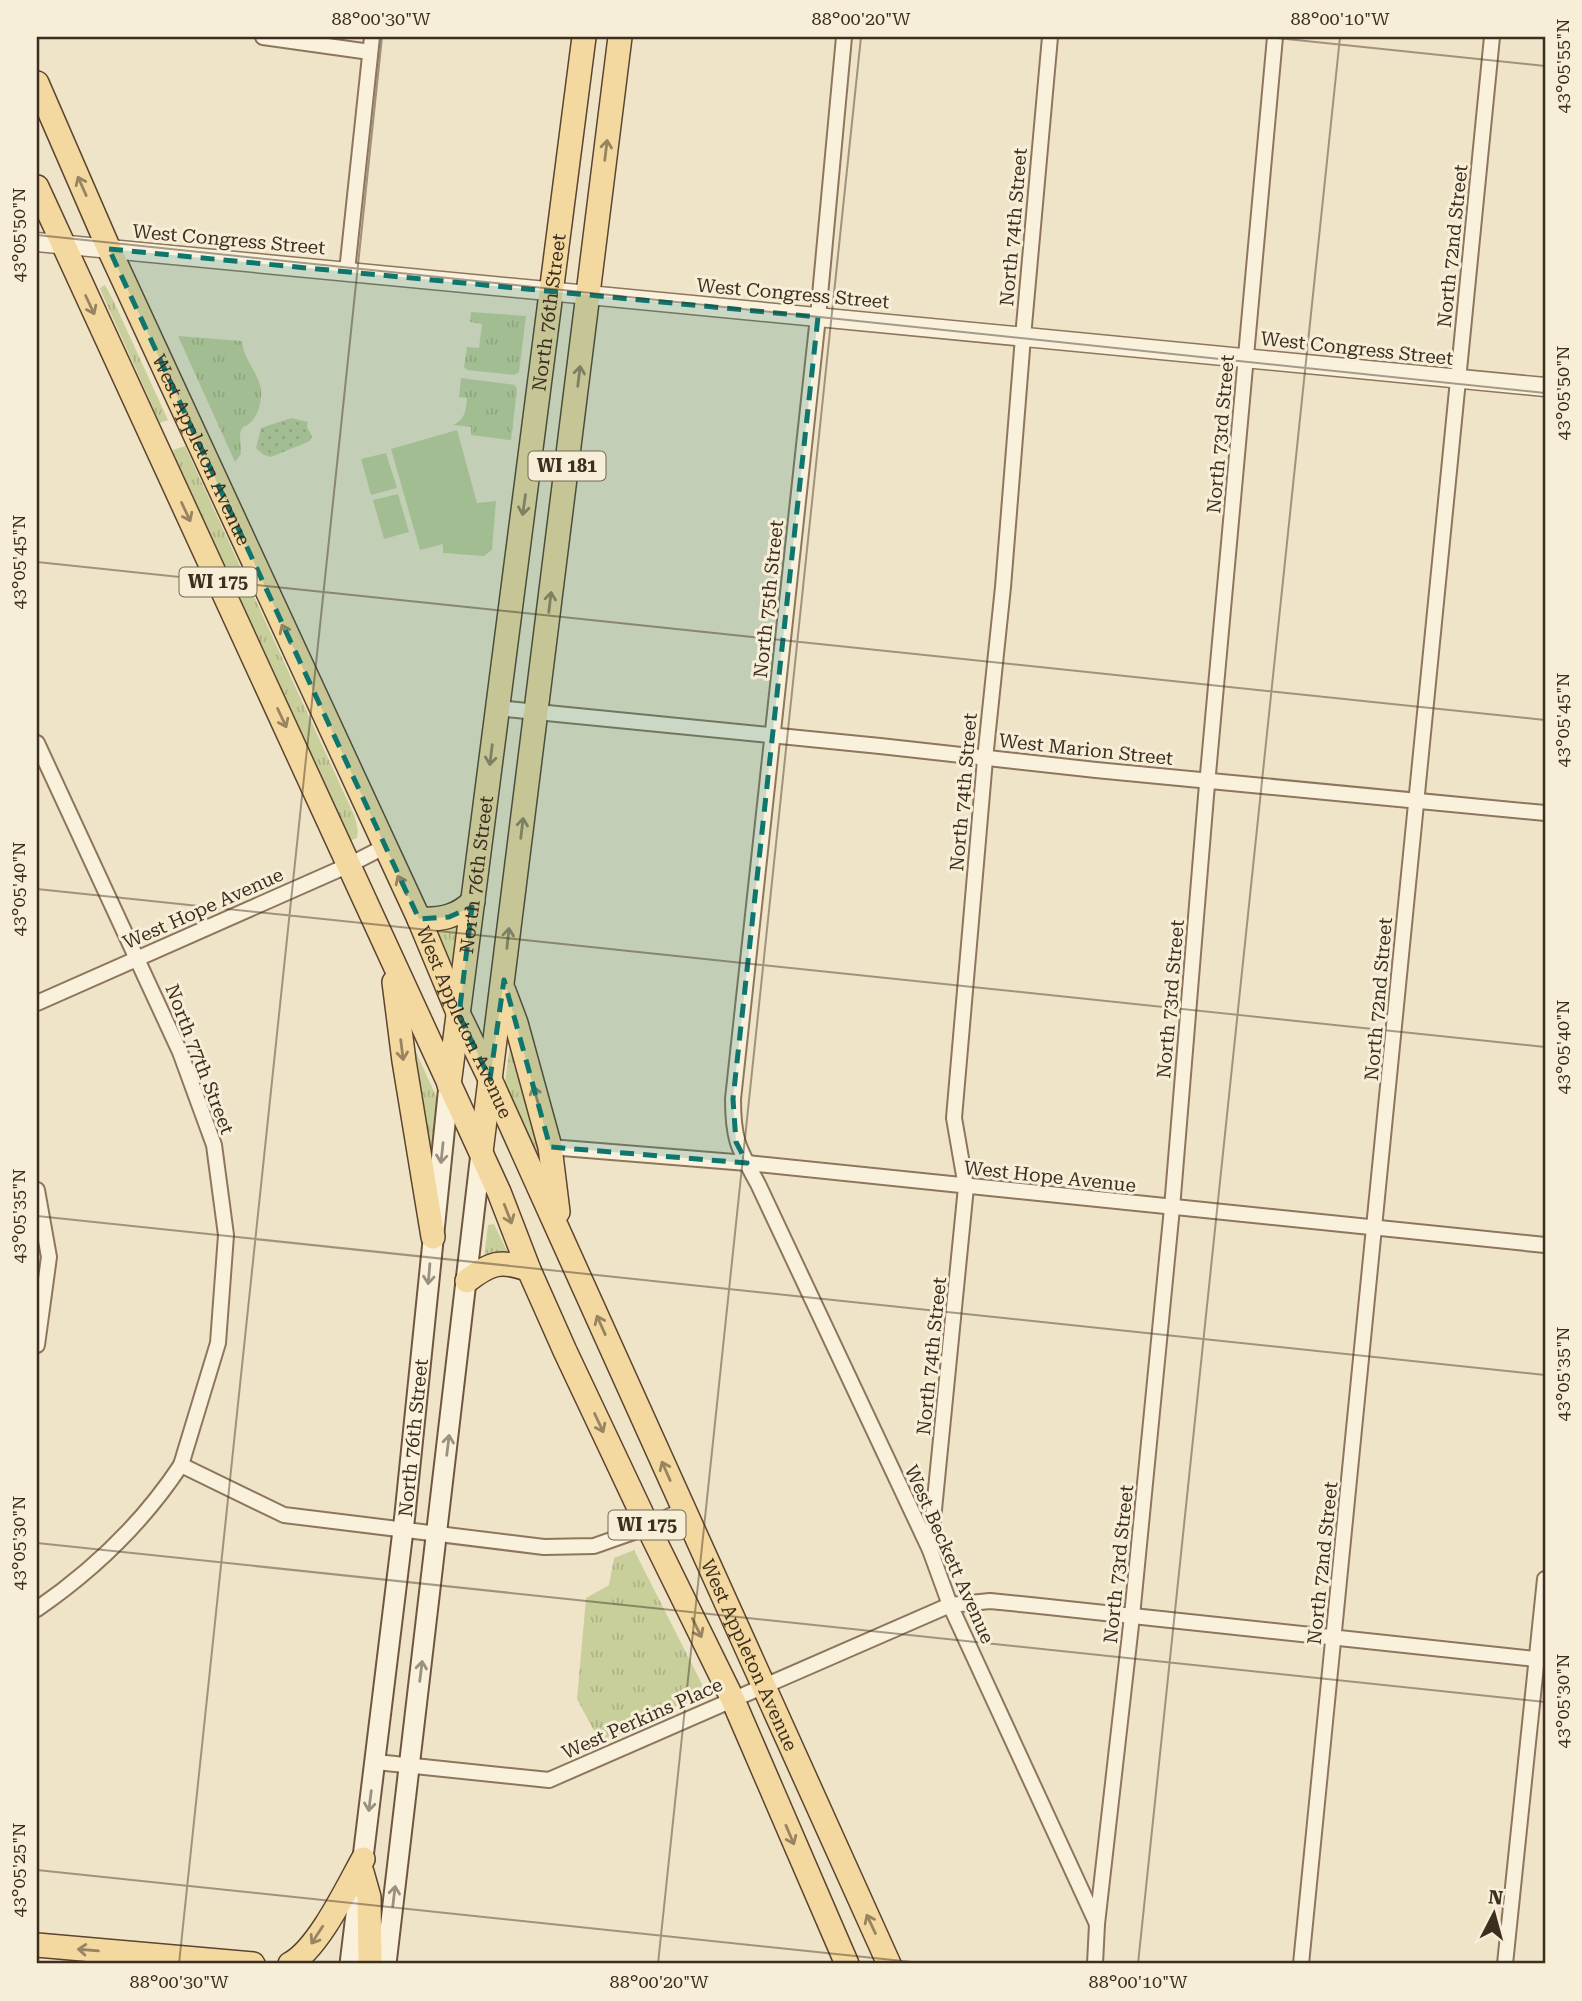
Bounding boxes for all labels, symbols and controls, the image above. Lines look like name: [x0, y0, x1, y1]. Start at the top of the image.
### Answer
text: 88°00'30"W: [332, 8, 431, 29]
text: 88°00'20"W: [812, 8, 911, 29]
text: 88°00'10"W: [1291, 8, 1390, 29]
text: 43°05'55"N: [1552, 19, 1573, 113]
one-way arrow: [600, 140, 613, 162]
street label: North 74th Street: [995, 147, 1032, 307]
street label: North 72nd Street: [1432, 163, 1473, 329]
one-way arrow: [75, 176, 88, 198]
text: 43°05'50"N: [8, 188, 29, 282]
street label: West Congress Street: [132, 220, 326, 259]
street label: North 76th Street: [527, 232, 571, 393]
street label: West Congress Street: [696, 274, 890, 313]
one-way arrow: [84, 294, 97, 316]
street label: West Congress Street: [1259, 327, 1454, 370]
text: 43°05'50"N: [1552, 346, 1573, 440]
street label: West Appleton Avenue: [147, 351, 255, 549]
street label: North 73rd Street: [1202, 354, 1239, 514]
one-way arrow: [572, 365, 585, 388]
road number: WI 181: [528, 452, 606, 480]
one-way arrow: [517, 493, 530, 516]
one-way arrow: [180, 501, 193, 522]
text: 43°05'45"N: [8, 515, 29, 609]
street label: North 75th Street: [749, 519, 788, 679]
road number: WI 175: [180, 568, 256, 596]
one-way arrow: [544, 591, 557, 614]
one-way arrow: [279, 624, 292, 645]
text: 43°05'45"N: [1552, 673, 1573, 767]
one-way arrow: [275, 707, 289, 728]
street label: North 74th Street: [945, 712, 982, 872]
street label: West Marion Street: [998, 729, 1174, 770]
one-way arrow: [485, 743, 498, 766]
street label: North 76th Street: [455, 794, 498, 955]
one-way arrow: [515, 817, 528, 840]
text: 43°05'40"N: [8, 842, 29, 936]
street label: West Hope Avenue: [120, 863, 287, 954]
one-way arrow: [395, 875, 409, 896]
street label: North 72nd Street: [1360, 916, 1397, 1082]
street label: North 73rd Street: [1152, 919, 1189, 1079]
street label: West Appleton Avenue: [411, 923, 517, 1122]
one-way arrow: [502, 927, 515, 950]
street label: North 77th Street: [160, 981, 239, 1137]
text: 43°05'40"N: [1552, 1000, 1573, 1094]
one-way arrow: [396, 1038, 409, 1061]
one-way arrow: [529, 1086, 542, 1108]
one-way arrow: [435, 1141, 448, 1164]
street label: West Hope Avenue: [963, 1156, 1137, 1197]
text: 43°05'35"N: [8, 1169, 29, 1263]
one-way arrow: [502, 1203, 515, 1225]
one-way arrow: [423, 1262, 436, 1285]
street label: North 74th Street: [912, 1276, 951, 1436]
one-way arrow: [594, 1315, 607, 1337]
text: 43°05'35"N: [1552, 1327, 1573, 1421]
street label: North 76th Street: [394, 1358, 433, 1518]
one-way arrow: [593, 1412, 606, 1433]
one-way arrow: [442, 1434, 455, 1457]
one-way arrow: [659, 1461, 672, 1482]
street label: West Beckett Avenue: [900, 1461, 999, 1647]
street label: North 72nd Street: [1302, 1480, 1343, 1646]
street label: North 73rd Street: [1099, 1484, 1138, 1644]
text: 43°05'30"N: [8, 1496, 29, 1590]
road number: WI 175: [608, 1510, 686, 1540]
street label: West Appleton Avenue: [696, 1556, 802, 1755]
one-way arrow: [691, 1617, 705, 1638]
text: 43°05'30"N: [1552, 1654, 1573, 1748]
one-way arrow: [414, 1660, 427, 1682]
street label: West Perkins Place: [558, 1673, 726, 1764]
one-way arrow: [364, 1789, 377, 1812]
text: 43°05'25"N: [8, 1823, 29, 1917]
one-way arrow: [785, 1824, 798, 1846]
north arrow: [1460, 1878, 1530, 1948]
text: N: [1487, 1885, 1505, 1910]
one-way arrow: [388, 1886, 401, 1908]
one-way arrow: [864, 1914, 877, 1935]
one-way arrow: [310, 1925, 324, 1945]
one-way arrow: [77, 1943, 99, 1956]
text: 88°00'30"W: [130, 1971, 229, 1992]
text: 88°00'20"W: [610, 1971, 709, 1992]
text: 88°00'10"W: [1089, 1971, 1188, 1992]

